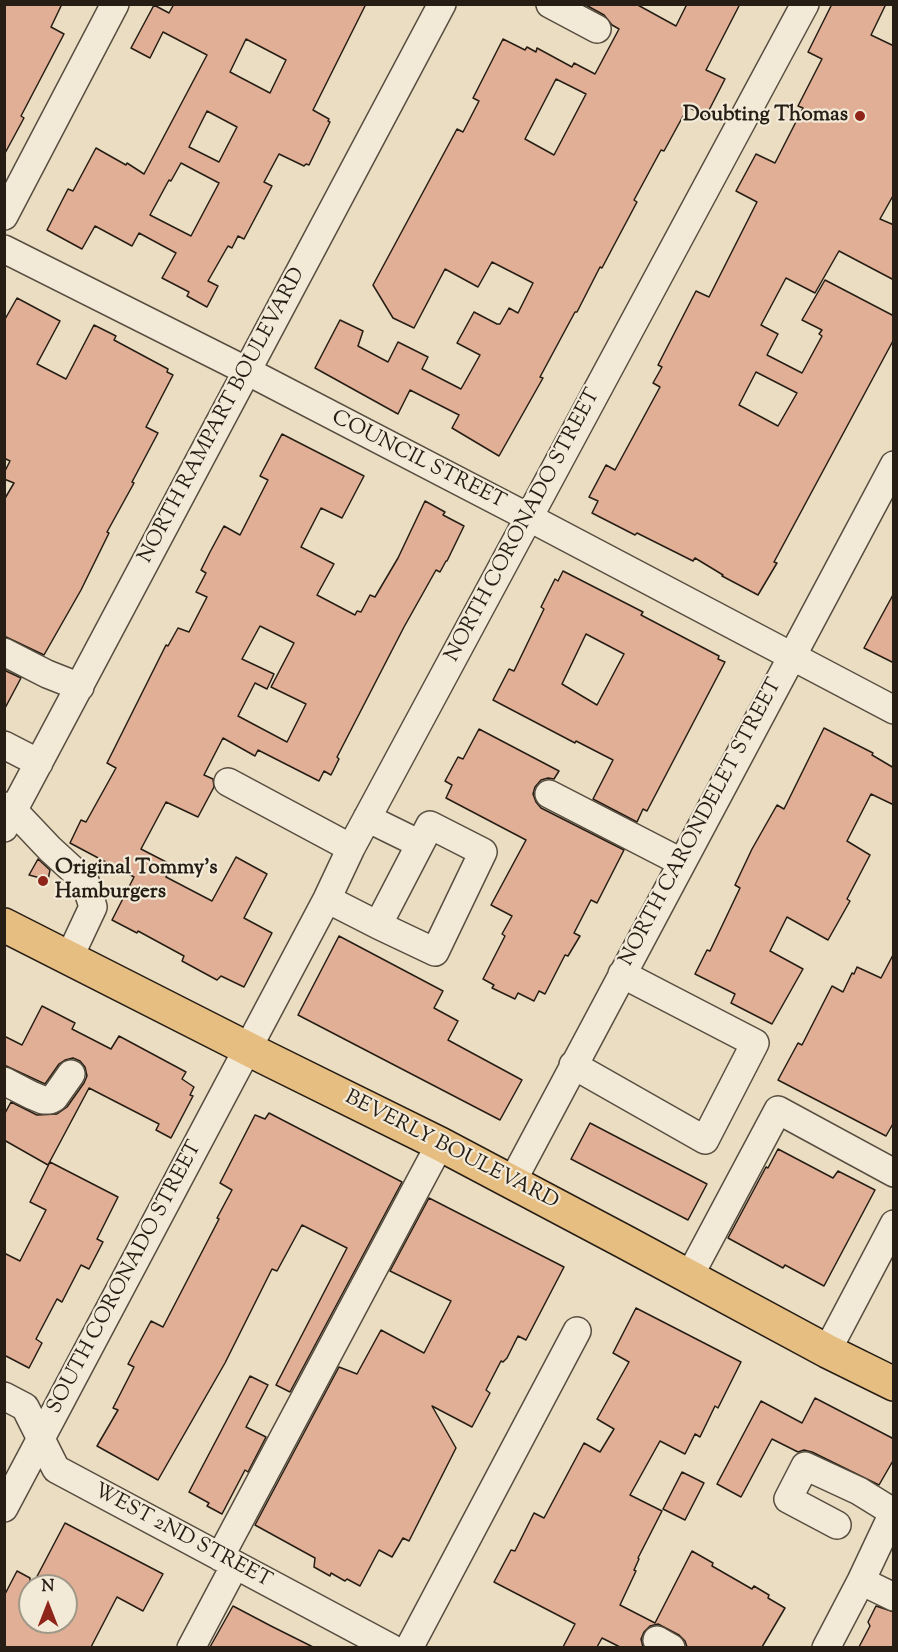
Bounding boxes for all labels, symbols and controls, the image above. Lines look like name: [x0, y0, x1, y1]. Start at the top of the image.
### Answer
place label: Doubting Thomas: [683, 103, 848, 129]
marker: Doubting Thomas: [853, 109, 867, 123]
street label: NORTH RAMPART BOULEVARD: [134, 264, 312, 568]
street label: NORTH CORONADO STREET: [441, 385, 607, 667]
street label: COUNCIL STREET: [327, 406, 509, 516]
street label: NORTH CARONDELET STREET: [615, 675, 789, 971]
place label: Original Tommy's Hamburgers: [55, 856, 217, 906]
marker: Original Tommy's Hamburgers: [36, 874, 50, 888]
street label: BEVERLY BOULEVARD: [340, 1086, 562, 1216]
street label: SOUTH CORONADO STREET: [43, 1137, 209, 1419]
street label: WEST 2ND STREET: [89, 1479, 275, 1595]
north arrow: [18, 1574, 78, 1634]
text: N: [42, 1576, 54, 1599]

